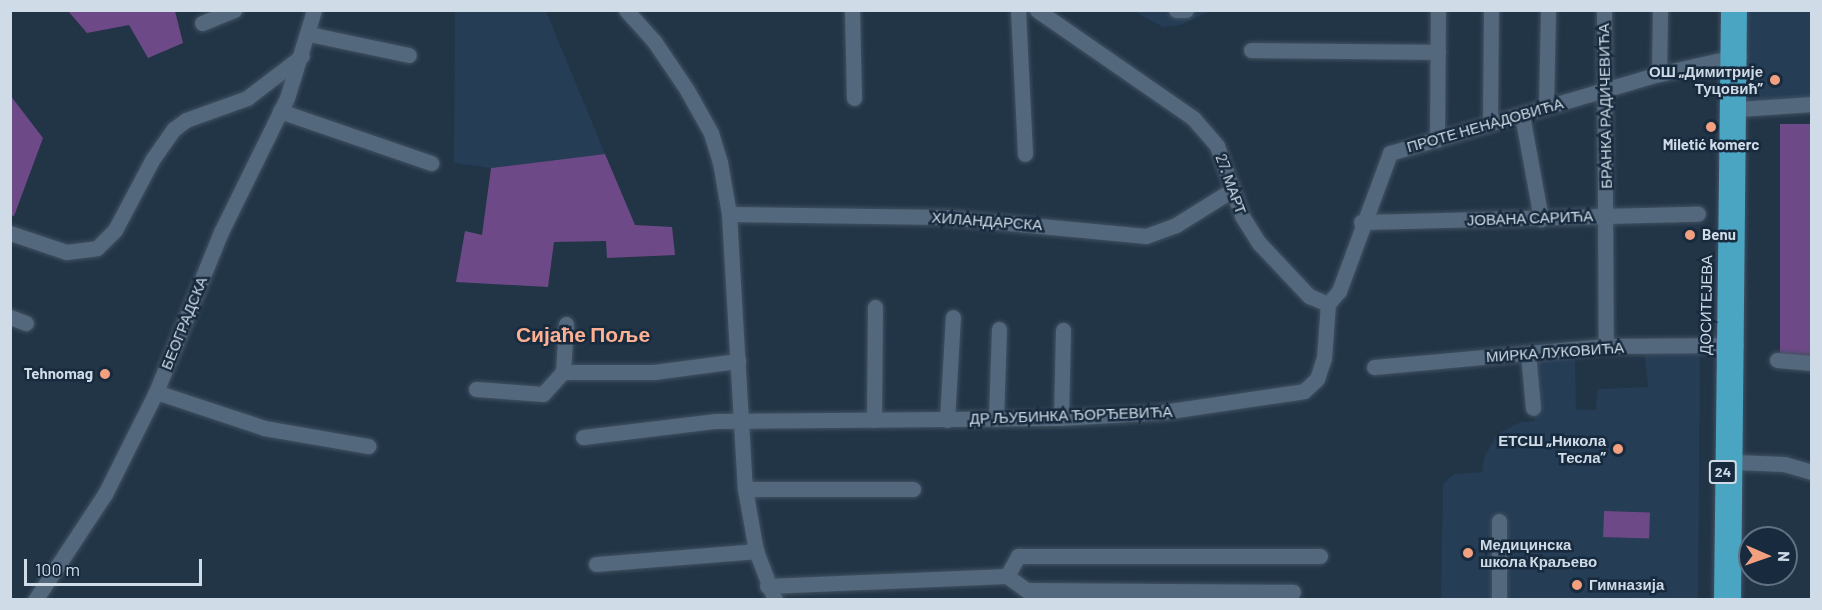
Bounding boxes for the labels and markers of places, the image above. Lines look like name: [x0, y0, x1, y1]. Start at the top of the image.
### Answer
place label: ОШ „Димитрије Туцовић”: [1649, 62, 1763, 97]
marker: ОШ „Димитрије Туцовић”: [1768, 73, 1782, 87]
marker: Miletić komerc: [1704, 120, 1718, 134]
place label: Miletić komerc: [1663, 136, 1759, 154]
place label: Benu: [1702, 226, 1736, 244]
marker: Benu: [1683, 228, 1697, 242]
place label: Tehnomag: [24, 365, 93, 383]
marker: Tehnomag: [98, 367, 112, 381]
place label: ЕТСШ „Никола Тесла”: [1498, 431, 1606, 466]
marker: ЕТСШ „Никола Тесла”: [1611, 442, 1625, 456]
place label: Медицинска школа Краљево: [1480, 535, 1597, 570]
marker: Медицинска школа Краљево: [1461, 546, 1475, 560]
place label: Гимназија: [1589, 576, 1664, 594]
marker: Гимназија: [1570, 578, 1584, 592]

